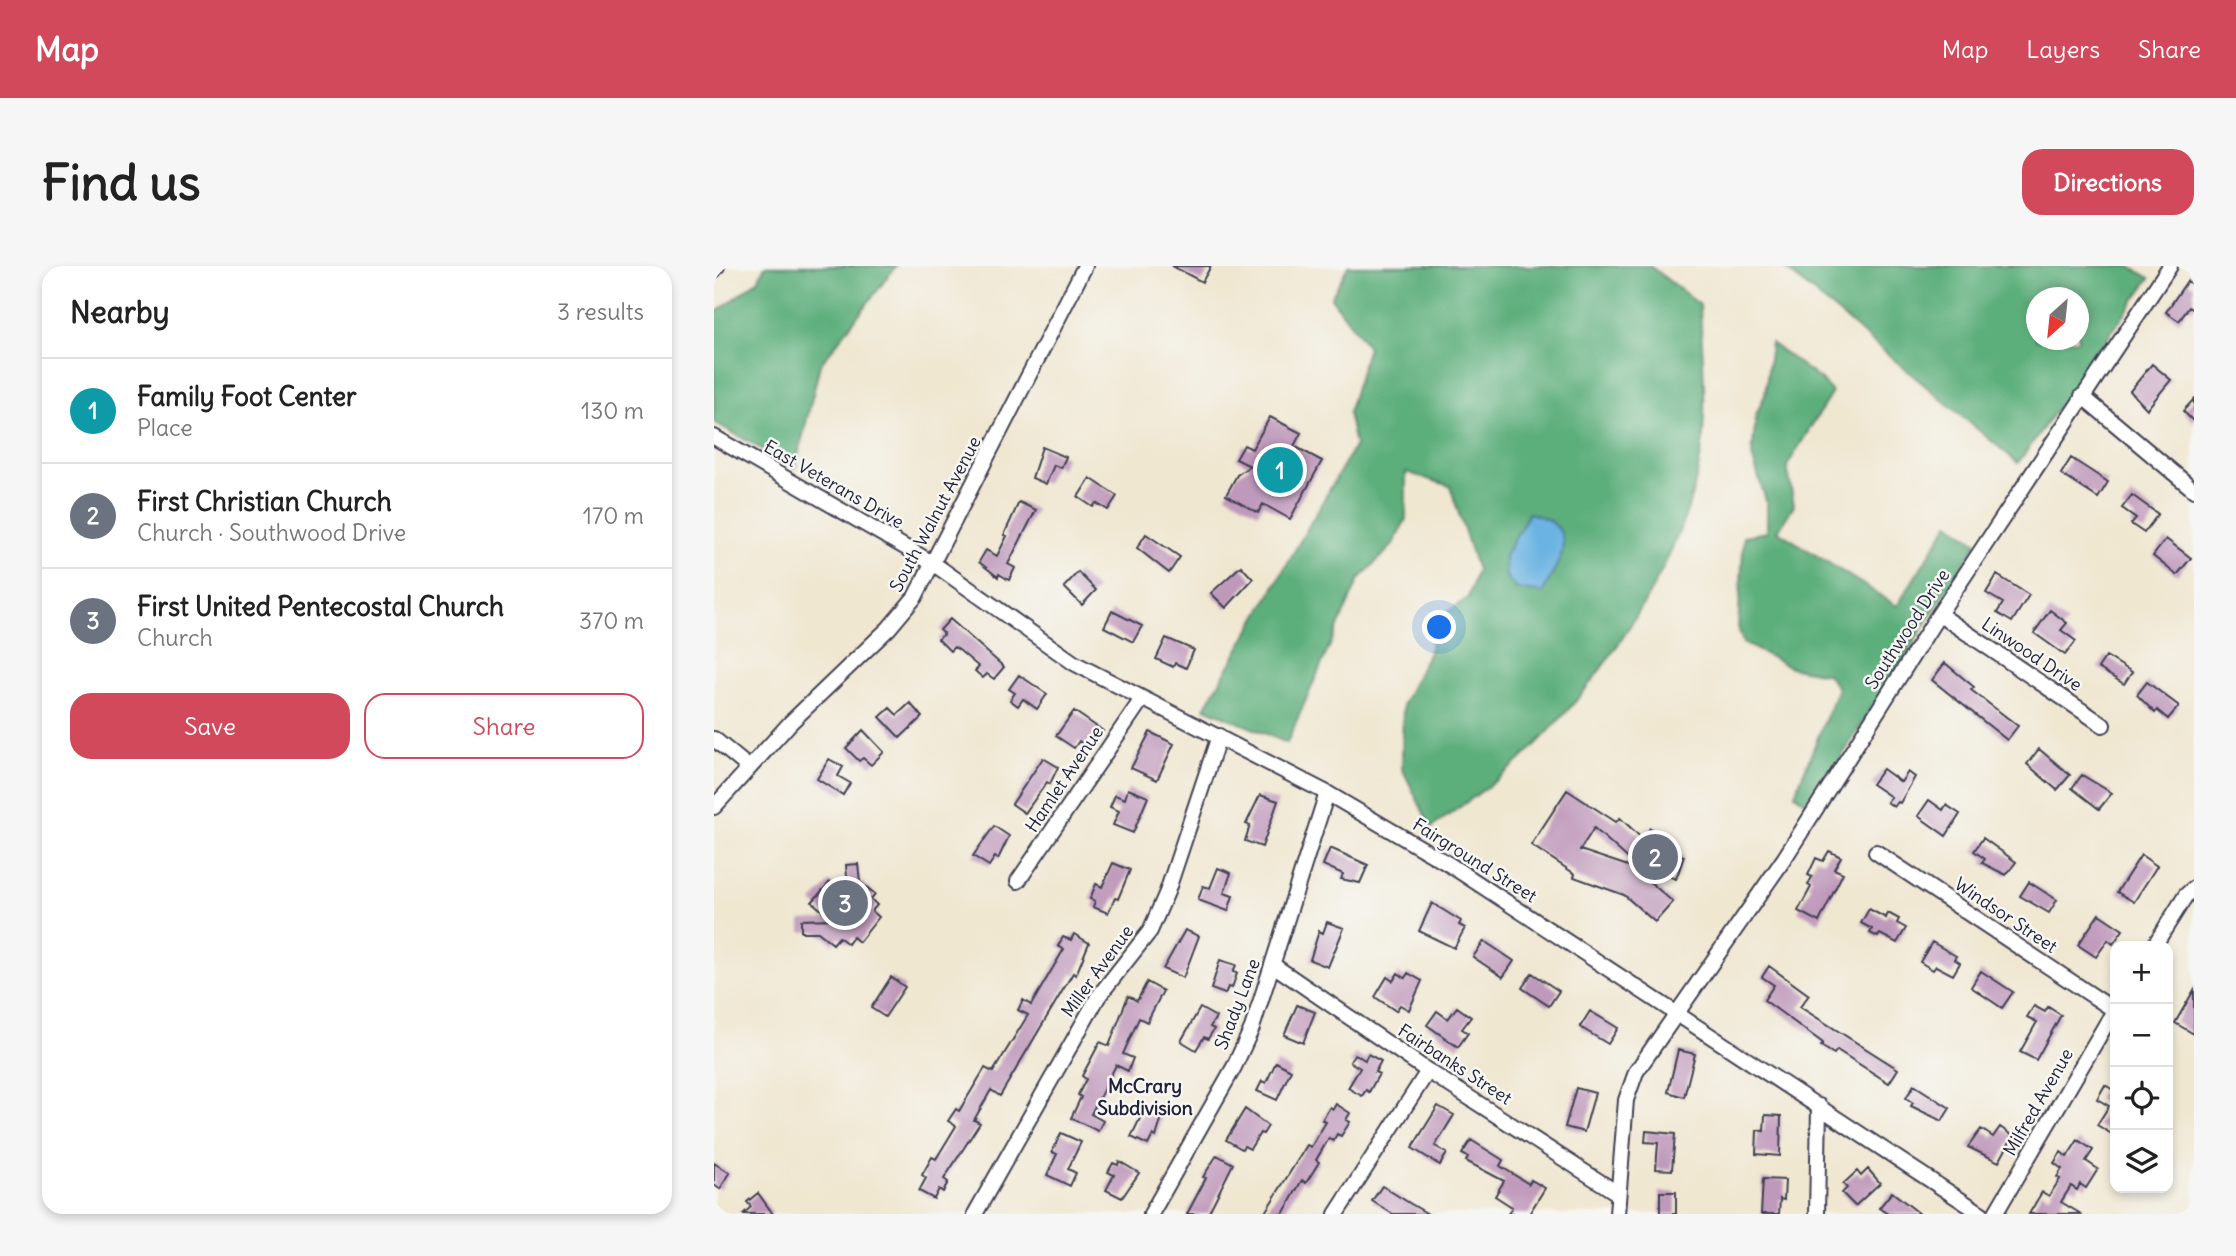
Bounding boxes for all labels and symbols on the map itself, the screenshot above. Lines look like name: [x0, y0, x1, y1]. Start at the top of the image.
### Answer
north arrow: [2026, 287, 2089, 350]
street label: South Walnut Avenue: [884, 432, 986, 596]
street label: East Veterans Drive: [760, 435, 908, 533]
pin: 1: [1257, 444, 1303, 496]
street label: Southwood Drive: [1860, 565, 1954, 693]
your location: [1422, 610, 1456, 644]
street label: Linwood Drive: [1978, 612, 2086, 696]
street label: Hamlet Avenue: [1020, 721, 1108, 837]
street label: Fairground Street: [1409, 813, 1541, 907]
pin: 2: [1632, 831, 1678, 883]
street label: Windsor Street: [1950, 872, 2062, 958]
pin: 3: [822, 877, 868, 929]
street label: Miller Avenue: [1056, 920, 1138, 1022]
street label: Shady Lane: [1209, 955, 1265, 1053]
street label: Fairbanks Street: [1394, 1019, 1516, 1109]
street label: Milfred Avenue: [1998, 1044, 2078, 1160]
district label: McCrary Subdivision: [1097, 1074, 1193, 1120]

